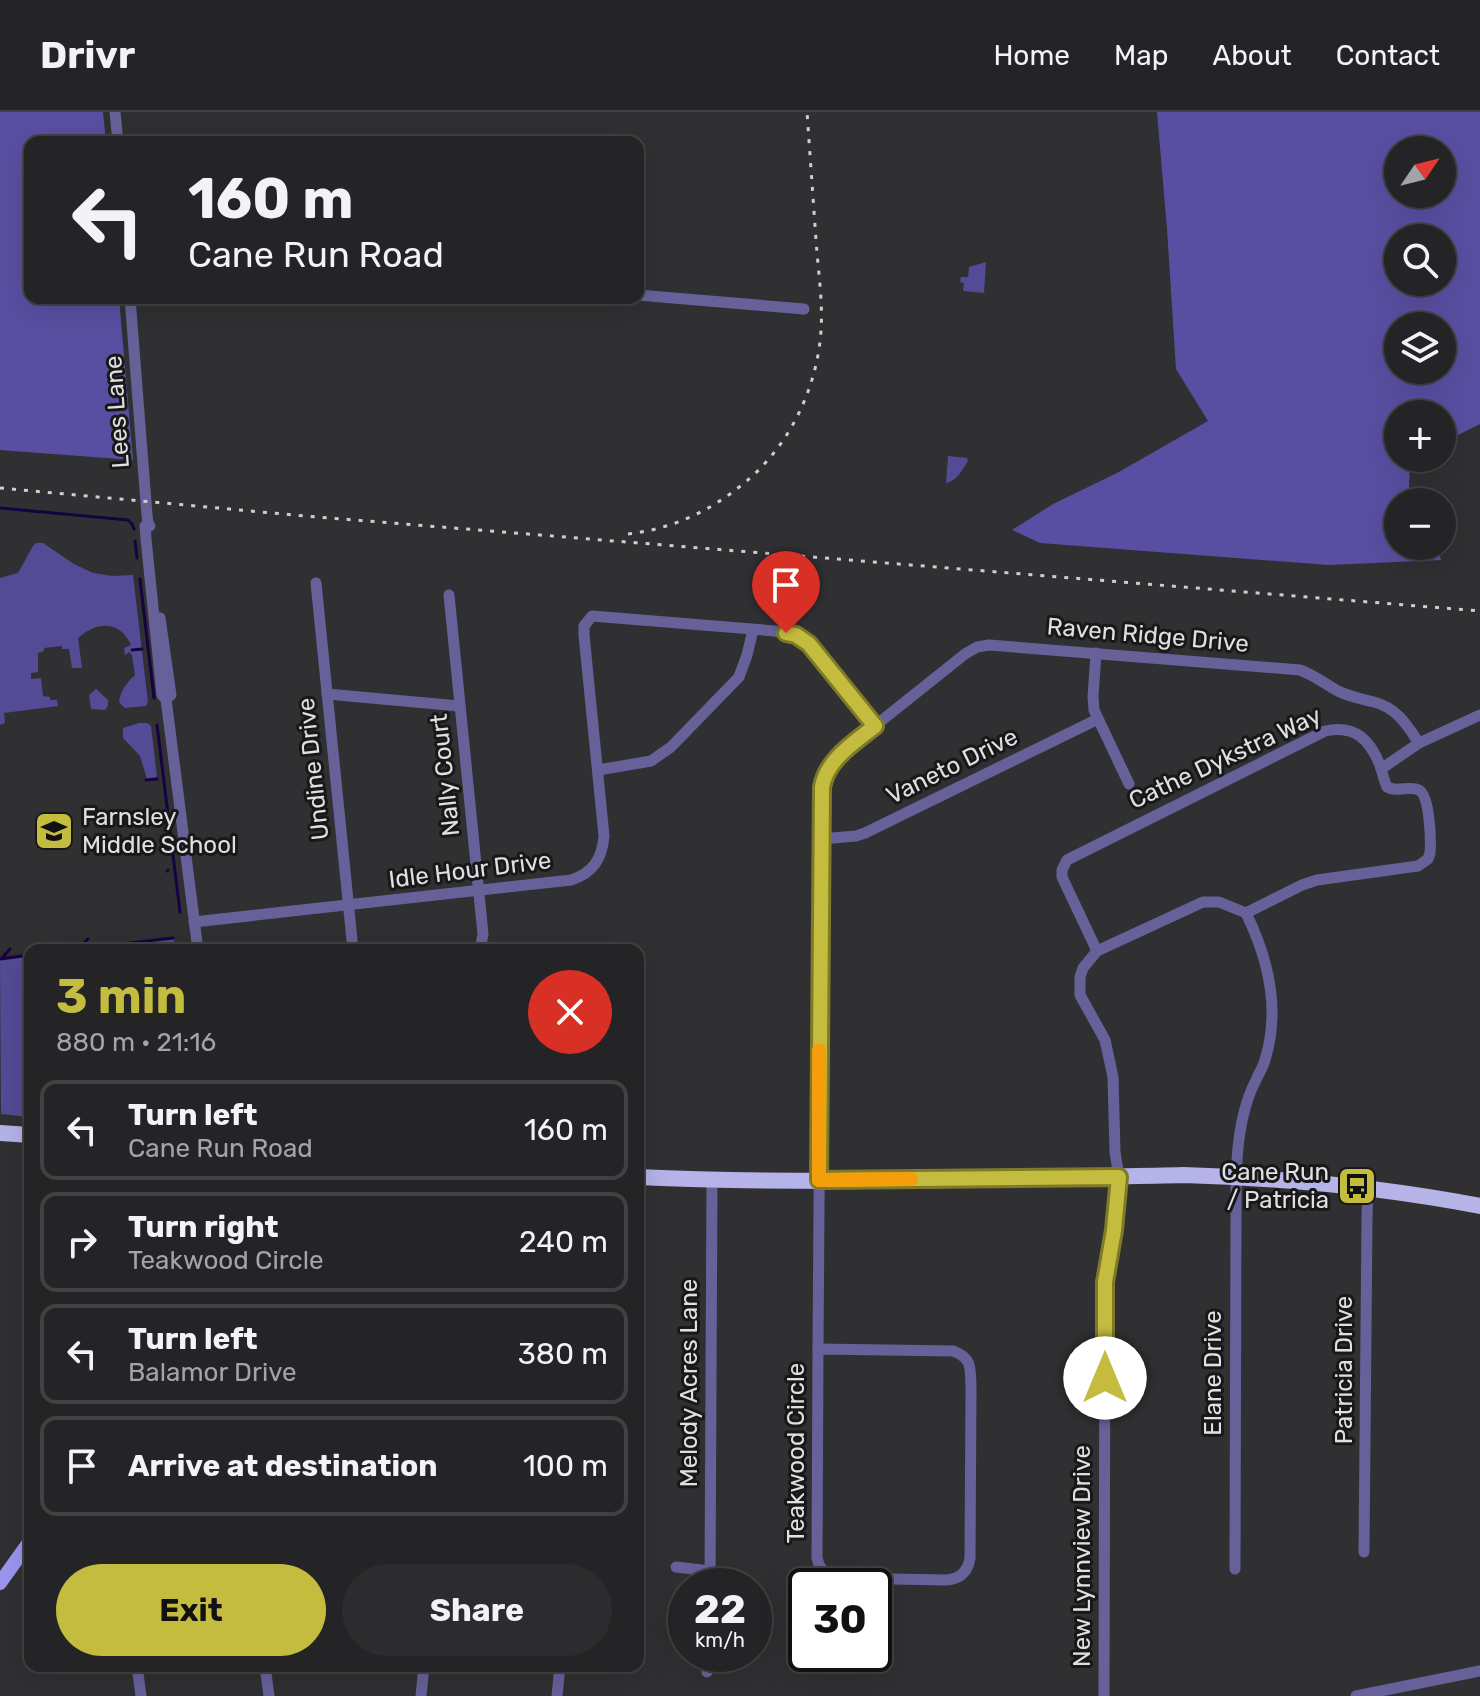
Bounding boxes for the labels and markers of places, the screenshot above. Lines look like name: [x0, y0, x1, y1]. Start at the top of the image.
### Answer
pin: [752, 551, 820, 633]
place label: Farnsley Middle School: [82, 803, 237, 859]
school or university icon: Farnsley Middle School: [33, 810, 75, 852]
place label: Cane Run / Patricia: [1221, 1158, 1329, 1214]
bus stop icon: Cane Run / Patricia: [1336, 1165, 1378, 1207]

